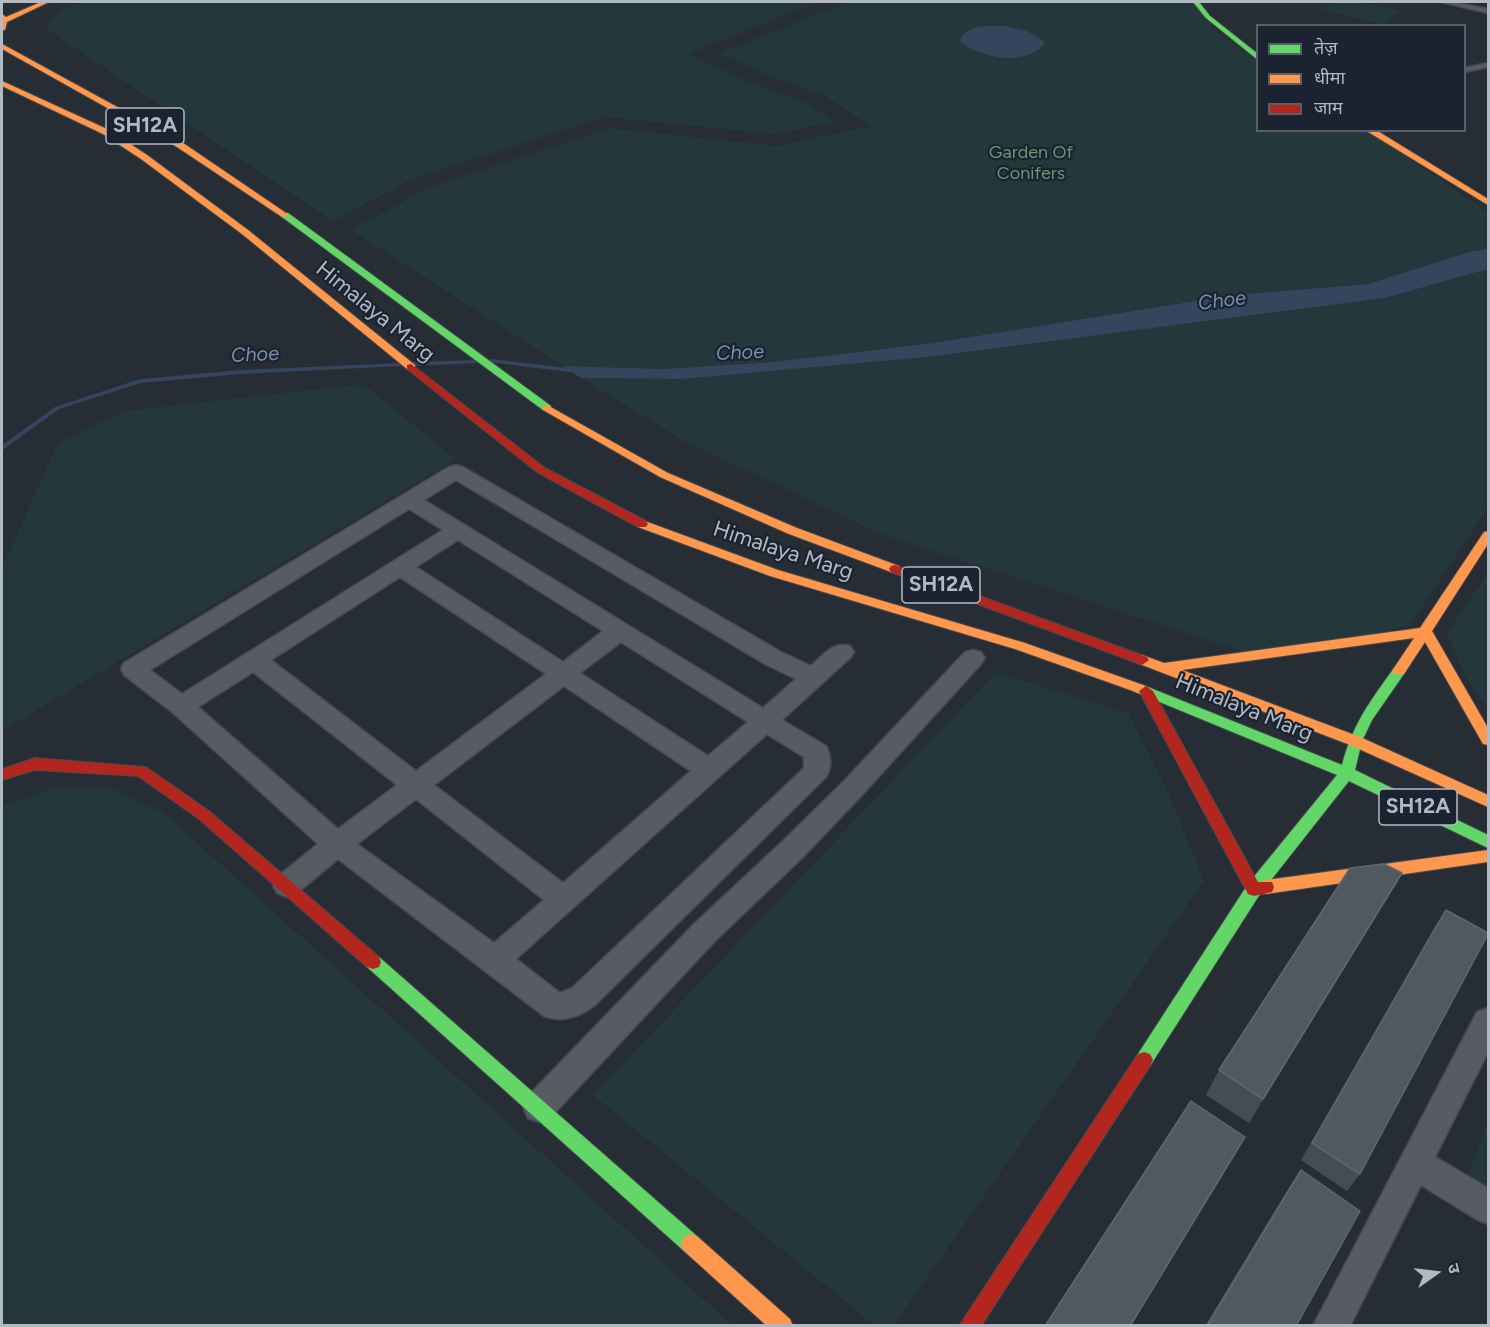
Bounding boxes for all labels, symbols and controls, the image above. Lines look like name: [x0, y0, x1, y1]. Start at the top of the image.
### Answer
legend: [1256, 24, 1466, 132]
text: तेज़: [1314, 37, 1338, 59]
text: धीमा: [1314, 67, 1345, 89]
text: जाम: [1314, 97, 1343, 119]
road number: SH12A: [106, 108, 184, 144]
park label: Garden Of Conifers: [989, 142, 1073, 184]
street label: Himalaya Marg: [310, 256, 440, 368]
water label: Choe: [1197, 286, 1247, 316]
water label: Choe: [715, 340, 765, 366]
water label: Choe: [230, 342, 280, 368]
street label: Himalaya Marg: [710, 516, 856, 586]
road number: SH12A: [902, 567, 980, 603]
street label: Himalaya Marg: [1172, 668, 1316, 748]
road number: SH12A: [1379, 789, 1457, 825]
north arrow: [1406, 1243, 1466, 1303]
text: उ: [1444, 1262, 1464, 1275]

